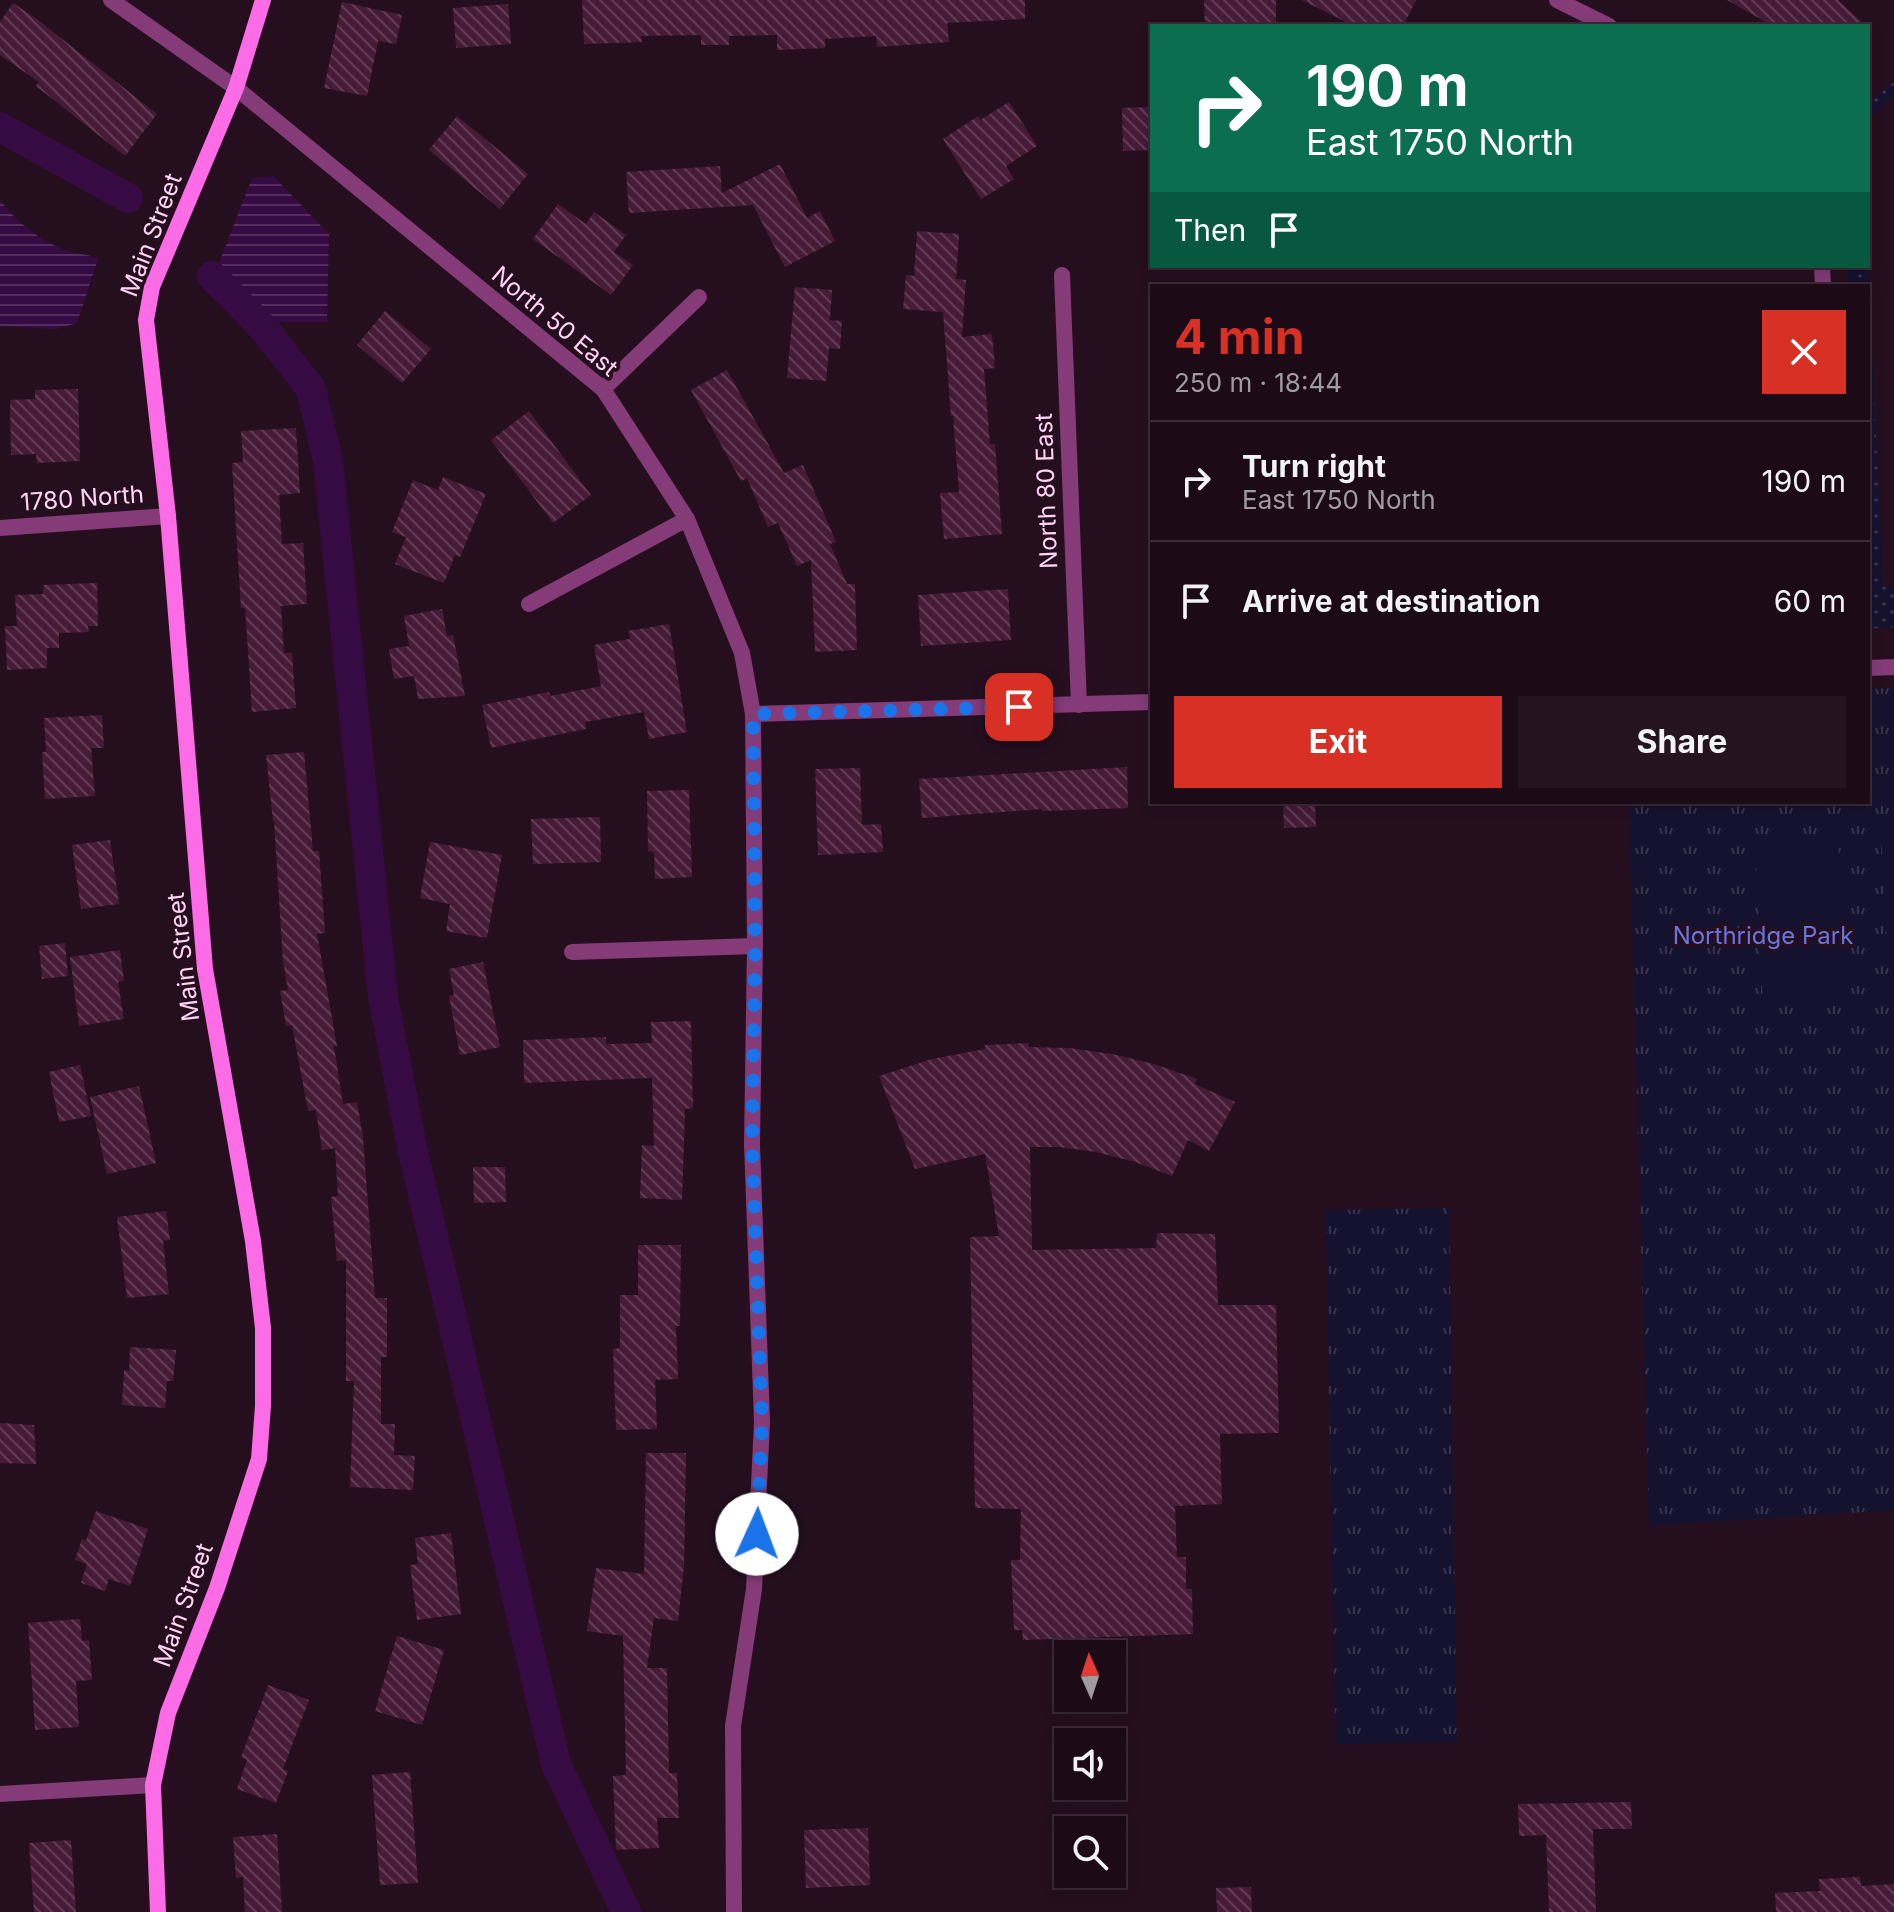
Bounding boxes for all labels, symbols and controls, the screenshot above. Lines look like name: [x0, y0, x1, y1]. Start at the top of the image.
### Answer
text: 190 m: [1306, 52, 1469, 120]
icon: right: [1174, 56, 1278, 160]
text: East 1750 North: [1306, 120, 1574, 164]
street label: Main Street: [114, 169, 188, 301]
icon: arrive: [1262, 208, 1306, 252]
text: Then: [1174, 212, 1246, 248]
street label: North 50 East: [486, 260, 624, 382]
text: 4 min: [1174, 307, 1305, 366]
button: close: [1762, 310, 1846, 394]
text: 250 m · 18:44: [1174, 367, 1342, 398]
street label: North 80 East: [1029, 412, 1063, 569]
text: Turn right: [1242, 448, 1386, 484]
icon: right: [1174, 459, 1218, 503]
text: 190 m: [1762, 463, 1846, 499]
street label: 1780 North: [19, 479, 145, 517]
text: East 1750 North: [1242, 484, 1436, 515]
icon: arrive: [1174, 579, 1218, 623]
text: Arrive at destination: [1242, 583, 1540, 619]
text: 60 m: [1774, 583, 1846, 619]
pin: [985, 673, 1053, 741]
icon: arrive: [997, 685, 1041, 729]
button: Exit: [1174, 696, 1502, 788]
button: Share: [1518, 696, 1846, 788]
street label: Main Street: [161, 891, 205, 1023]
park label: Northridge Park: [1673, 921, 1853, 950]
position arrow: [715, 1492, 799, 1576]
street label: Main Street: [147, 1539, 219, 1671]
north arrow: [1054, 1640, 1126, 1712]
map controls: [1054, 1640, 1126, 1888]
button: sound: [1054, 1728, 1126, 1800]
button: search: [1054, 1816, 1126, 1888]

